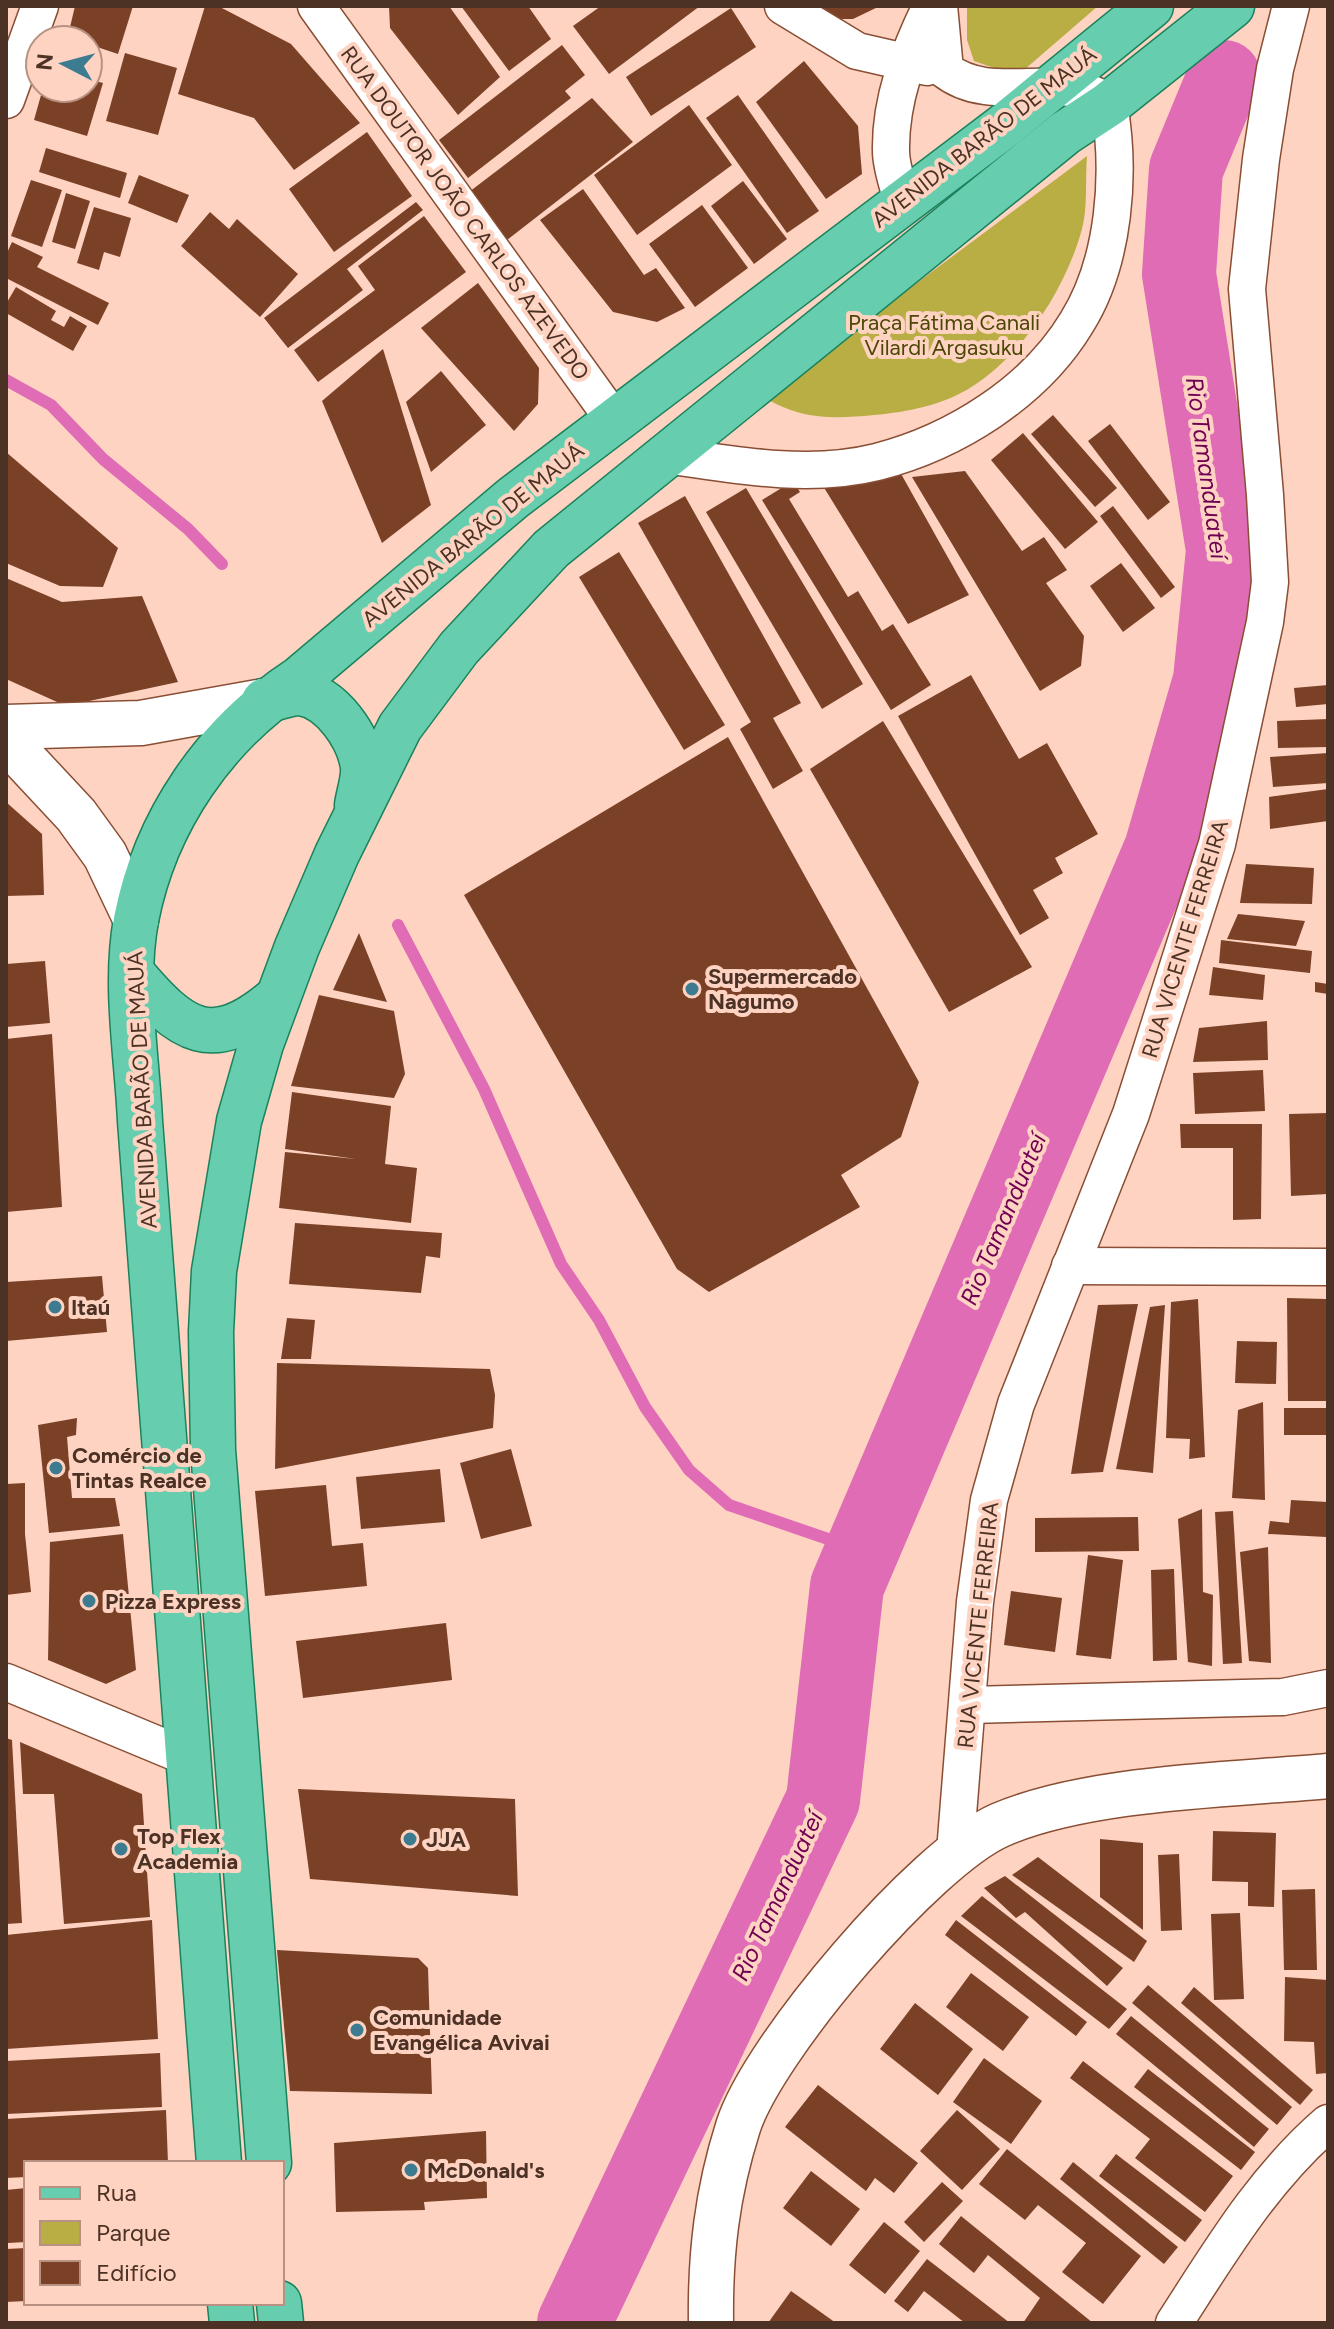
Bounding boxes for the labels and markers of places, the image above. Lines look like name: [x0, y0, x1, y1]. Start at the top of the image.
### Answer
place label: Supermercado Nagumo: [708, 963, 857, 1015]
marker: Supermercado Nagumo: [683, 980, 701, 998]
place label: Itaú: [71, 1294, 110, 1321]
marker: Itaú: [46, 1298, 64, 1316]
place label: Comércio de Tintas Realce: [72, 1442, 207, 1494]
marker: Comércio de Tintas Realce: [47, 1459, 65, 1477]
place label: Pizza Express: [105, 1588, 241, 1615]
marker: Pizza Express: [80, 1592, 98, 1610]
place label: Top Flex Academia: [137, 1823, 238, 1875]
place label: JJA: [426, 1826, 466, 1853]
marker: JJA: [401, 1830, 419, 1848]
marker: Top Flex Academia: [112, 1840, 130, 1858]
place label: Comunidade Evangélica Avivai: [373, 2004, 550, 2056]
marker: Comunidade Evangélica Avivai: [348, 2021, 366, 2039]
place label: McDonald's: [427, 2157, 544, 2184]
marker: McDonald's: [402, 2161, 420, 2179]

